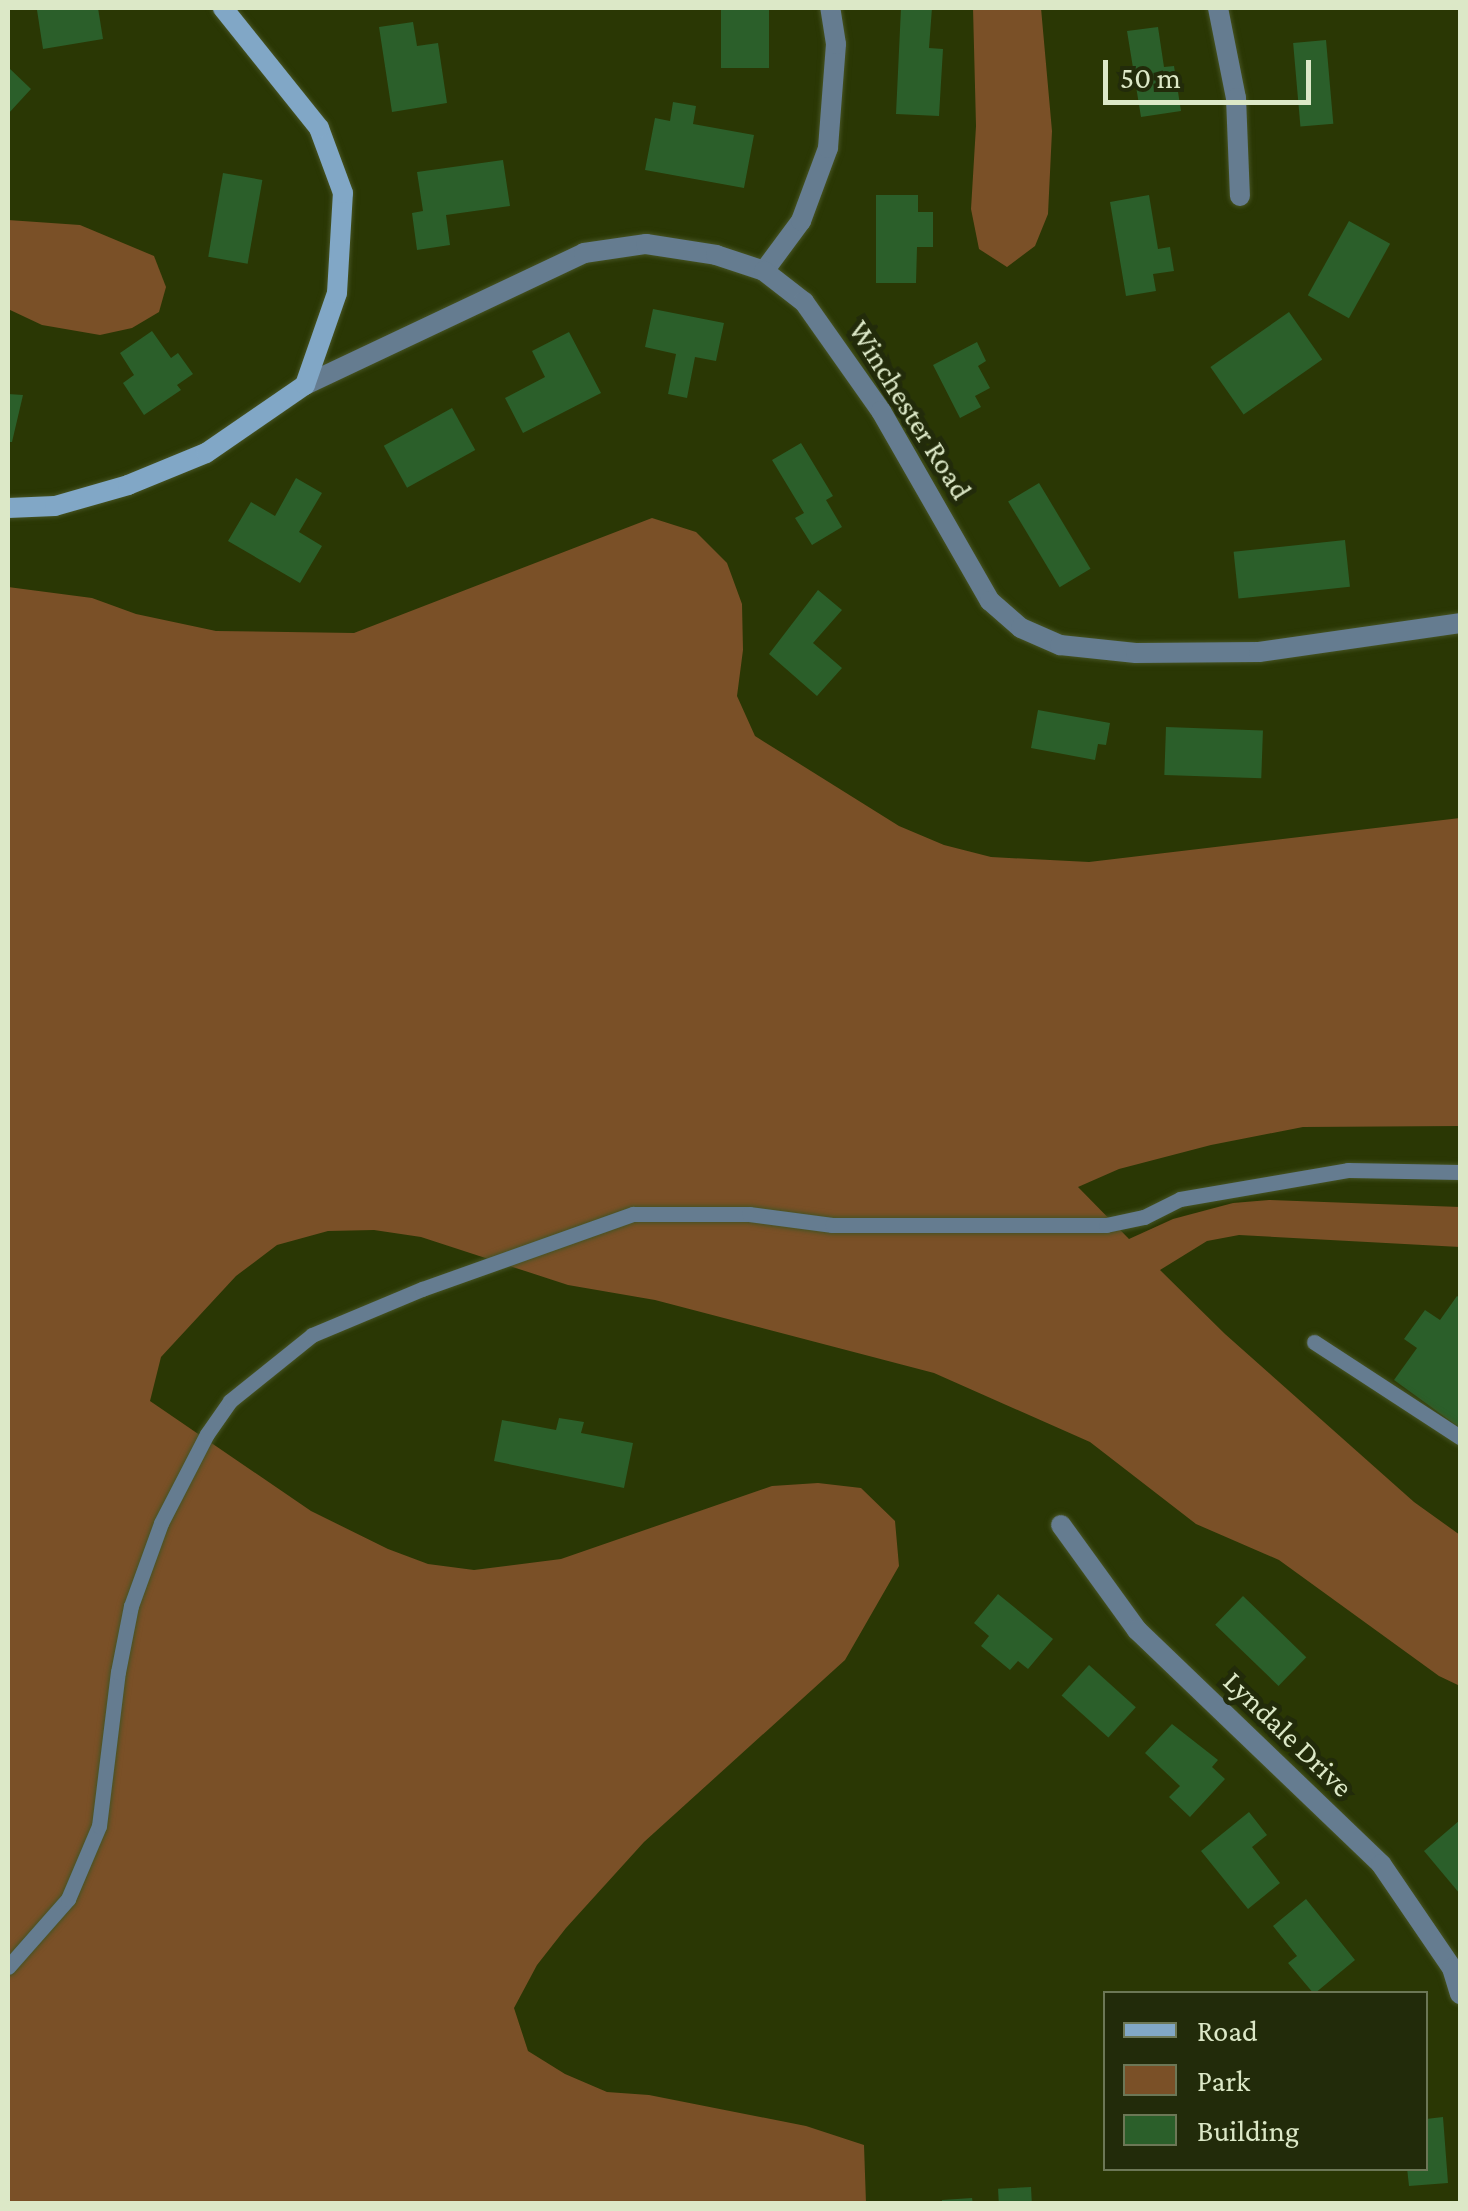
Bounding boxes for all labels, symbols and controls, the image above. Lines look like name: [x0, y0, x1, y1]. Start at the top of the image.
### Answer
scale bar: [1108, 40, 1316, 102]
text: 50 m: [1120, 61, 1181, 94]
street label: Winchester Road: [841, 314, 979, 506]
street label: Lyndale Drive: [1216, 1663, 1360, 1805]
legend: [1103, 1991, 1428, 2171]
text: Road: [1197, 2014, 1258, 2047]
text: Park: [1197, 2064, 1250, 2097]
text: Building: [1197, 2114, 1299, 2147]

